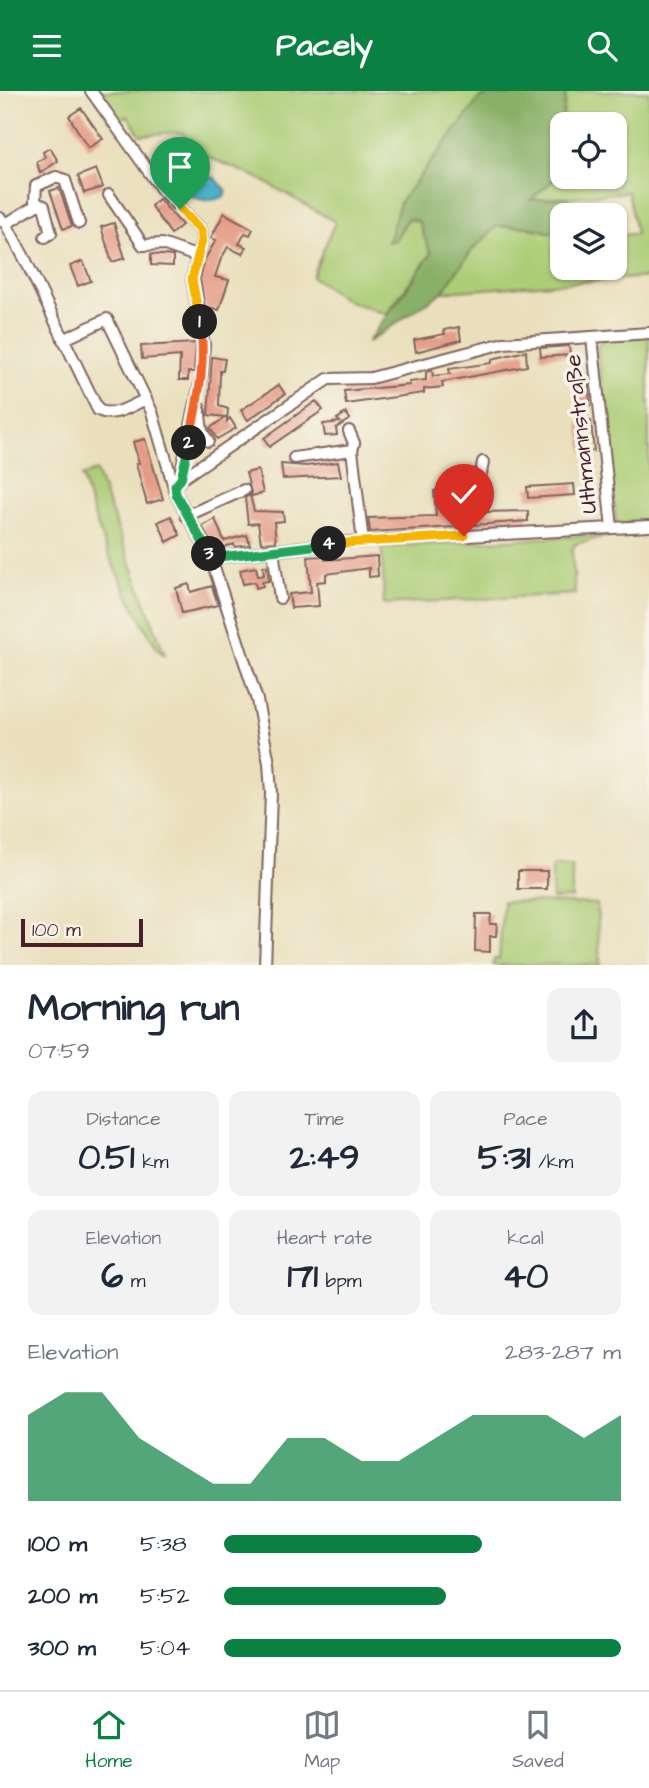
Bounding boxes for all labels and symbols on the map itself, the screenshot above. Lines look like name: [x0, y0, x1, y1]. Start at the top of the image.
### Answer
pin: [150, 137, 210, 209]
pin: 1: [182, 305, 218, 339]
street label: Uthmannstraße: [557, 353, 605, 515]
pin: 2: [172, 425, 206, 461]
pin: [434, 464, 494, 536]
pin: 4: [312, 526, 346, 561]
pin: 3: [192, 537, 227, 571]
scale bar: [21, 916, 144, 948]

